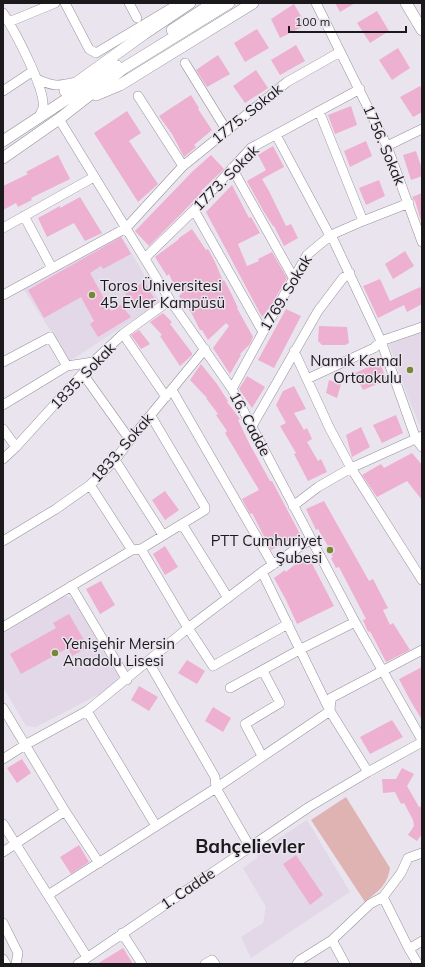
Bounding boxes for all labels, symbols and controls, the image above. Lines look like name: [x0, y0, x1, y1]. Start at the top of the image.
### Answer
scale bar: [289, 8, 406, 34]
text: 100 m: [295, 14, 330, 29]
street label: 1775. Sokak: [207, 79, 286, 148]
street label: 1756. Sokak: [359, 102, 410, 188]
street label: 1773. Sokak: [189, 140, 263, 215]
street label: 1769. Sokak: [255, 251, 316, 334]
place label: Toros Üniversitesi 45 Evler Kampüsü: [100, 276, 225, 312]
marker: Toros Üniversitesi 45 Evler Kampüsü: [87, 290, 97, 300]
street label: 1835. Sokak: [46, 338, 119, 413]
place label: Namık Kemal Ortaokulu: [310, 351, 402, 387]
marker: Namık Kemal Ortaokulu: [405, 365, 415, 375]
street label: 16. Cadde: [226, 388, 275, 459]
street label: 1833. Sokak: [86, 409, 157, 486]
place label: PTT Cumhuriyet Şubesi: [211, 531, 322, 567]
marker: PTT Cumhuriyet Şubesi: [325, 545, 335, 555]
place label: Yenişehir Mersin Anadolu Lisesi: [62, 634, 175, 670]
marker: Yenişehir Mersin Anadolu Lisesi: [50, 648, 60, 658]
district label: Bahçelievler: [195, 834, 305, 858]
street label: 1. Cadde: [157, 864, 219, 914]

